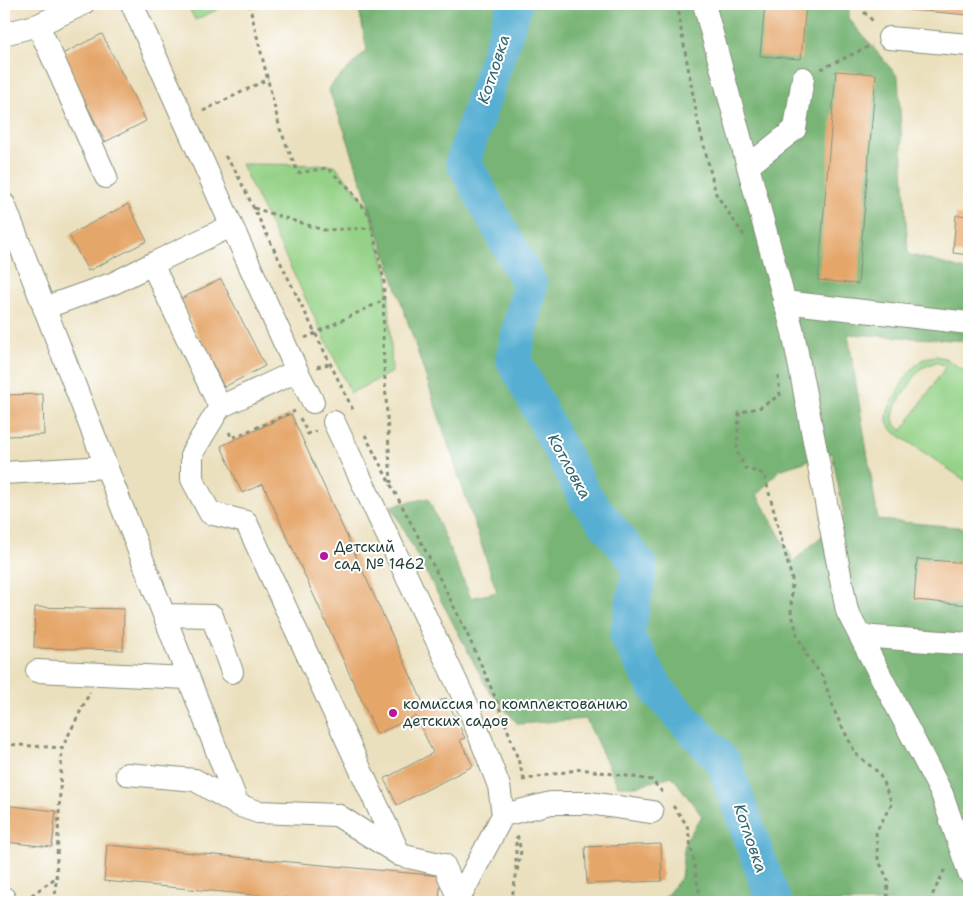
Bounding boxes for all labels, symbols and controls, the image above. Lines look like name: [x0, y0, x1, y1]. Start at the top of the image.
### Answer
water label: Котловка: [472, 32, 515, 107]
water label: Котловка: [543, 430, 596, 503]
place label: Детский сад № 1462: [334, 537, 425, 574]
marker: Детский сад № 1462: [318, 550, 330, 562]
place label: комиссия по комплектованию детских садов: [403, 694, 628, 731]
marker: комиссия по комплектованию детских садов: [387, 707, 399, 719]
water label: Котловка: [729, 801, 772, 876]

